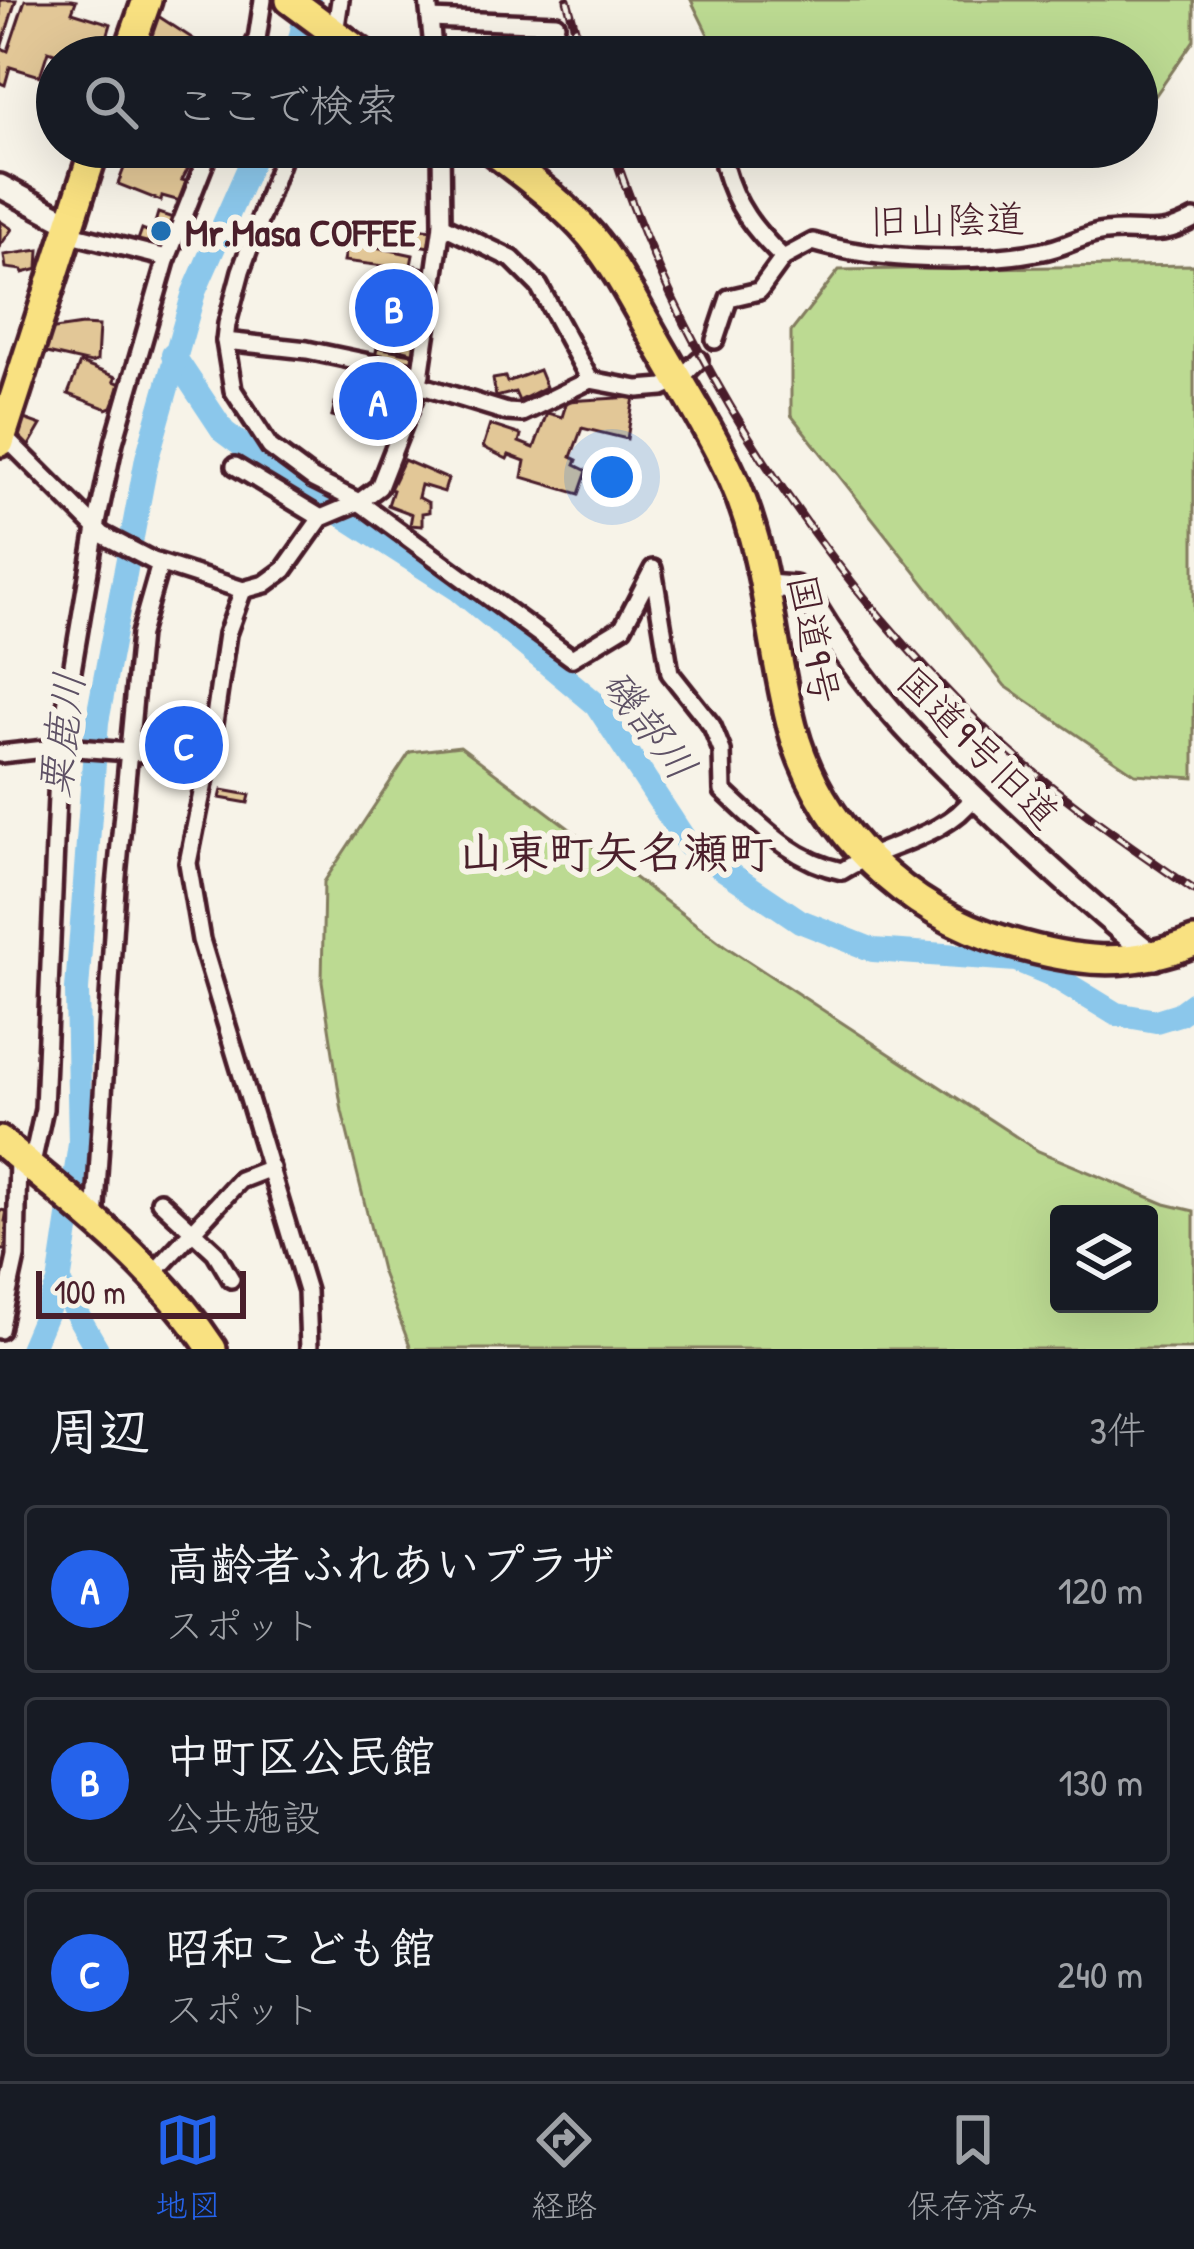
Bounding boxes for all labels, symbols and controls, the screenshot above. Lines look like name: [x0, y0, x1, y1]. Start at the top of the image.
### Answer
search box: [36, 36, 1158, 168]
icon: search: [78, 69, 144, 135]
text: ここで検索: [174, 74, 399, 135]
street label: 旧山陰道: [869, 191, 1025, 247]
place label: Mr.Masa COFFEE: [185, 205, 417, 258]
marker: Mr.Masa COFFEE: [148, 218, 174, 244]
pin: B: [355, 263, 433, 353]
pin: A: [339, 356, 417, 446]
your location: [582, 447, 642, 507]
street label: 国道9号: [776, 569, 854, 709]
street label: 国道9号旧道: [886, 654, 1072, 840]
water label: 磯部川: [589, 657, 711, 791]
water label: 粟鹿川: [25, 669, 97, 801]
pin: C: [145, 700, 223, 790]
district label: 山東町矢名瀬町: [458, 821, 774, 882]
map controls: [1050, 1205, 1158, 1313]
button: layers: [1050, 1205, 1158, 1313]
scale bar: [36, 1265, 246, 1318]
text: 100 m: [54, 1270, 126, 1314]
text: 周辺: [48, 1396, 150, 1465]
text: 3件: [1090, 1403, 1146, 1456]
text: 高齢者ふれあいプラザ: [165, 1533, 615, 1594]
text: A: [80, 1563, 100, 1616]
text: 120 m: [1058, 1563, 1143, 1616]
text: スポット: [165, 1598, 321, 1651]
text: 中町区公民館: [165, 1725, 435, 1786]
text: B: [80, 1755, 100, 1808]
text: 130 m: [1058, 1755, 1143, 1808]
text: 公共施設: [165, 1790, 321, 1843]
text: 昭和こども館: [165, 1917, 435, 1978]
text: C: [79, 1947, 101, 2000]
text: 240 m: [1057, 1947, 1143, 2000]
text: スポット: [165, 1982, 321, 2035]
tab: 地図: [155, 2107, 221, 2227]
tab: 経路: [531, 2107, 597, 2227]
tab: 保存済み: [907, 2107, 1039, 2227]

